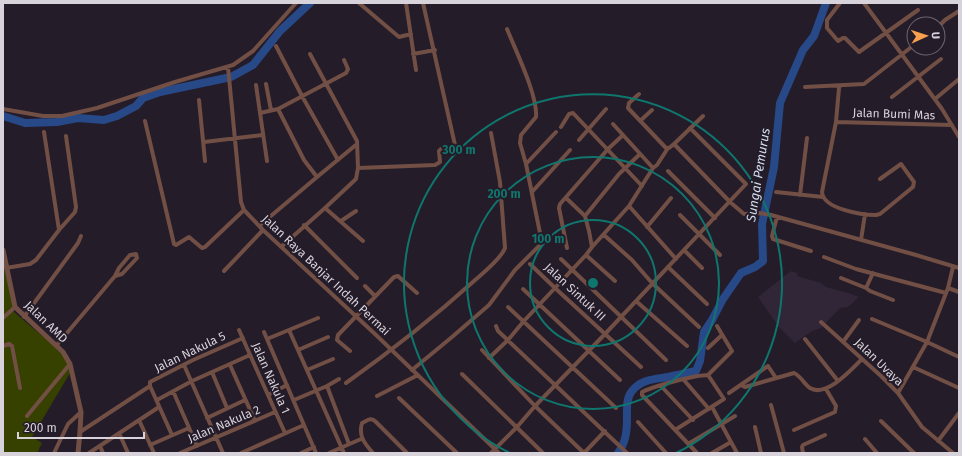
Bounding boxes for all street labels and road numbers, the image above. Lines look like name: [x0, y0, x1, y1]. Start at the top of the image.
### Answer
street label: Jalan Bumi Mas: [852, 106, 936, 122]
street label: Jalan Raya Banjar Indah Permai: [259, 212, 393, 338]
street label: Jalan Sintuk III: [542, 260, 608, 324]
street label: Jalan AMD: [22, 298, 71, 346]
street label: Jalan Nakula 5: [152, 329, 228, 375]
street label: Jalan Uvaya: [852, 335, 906, 389]
street label: Jalan Nakula 1: [249, 340, 293, 416]
street label: Jalan Nakula 2: [186, 402, 262, 446]

